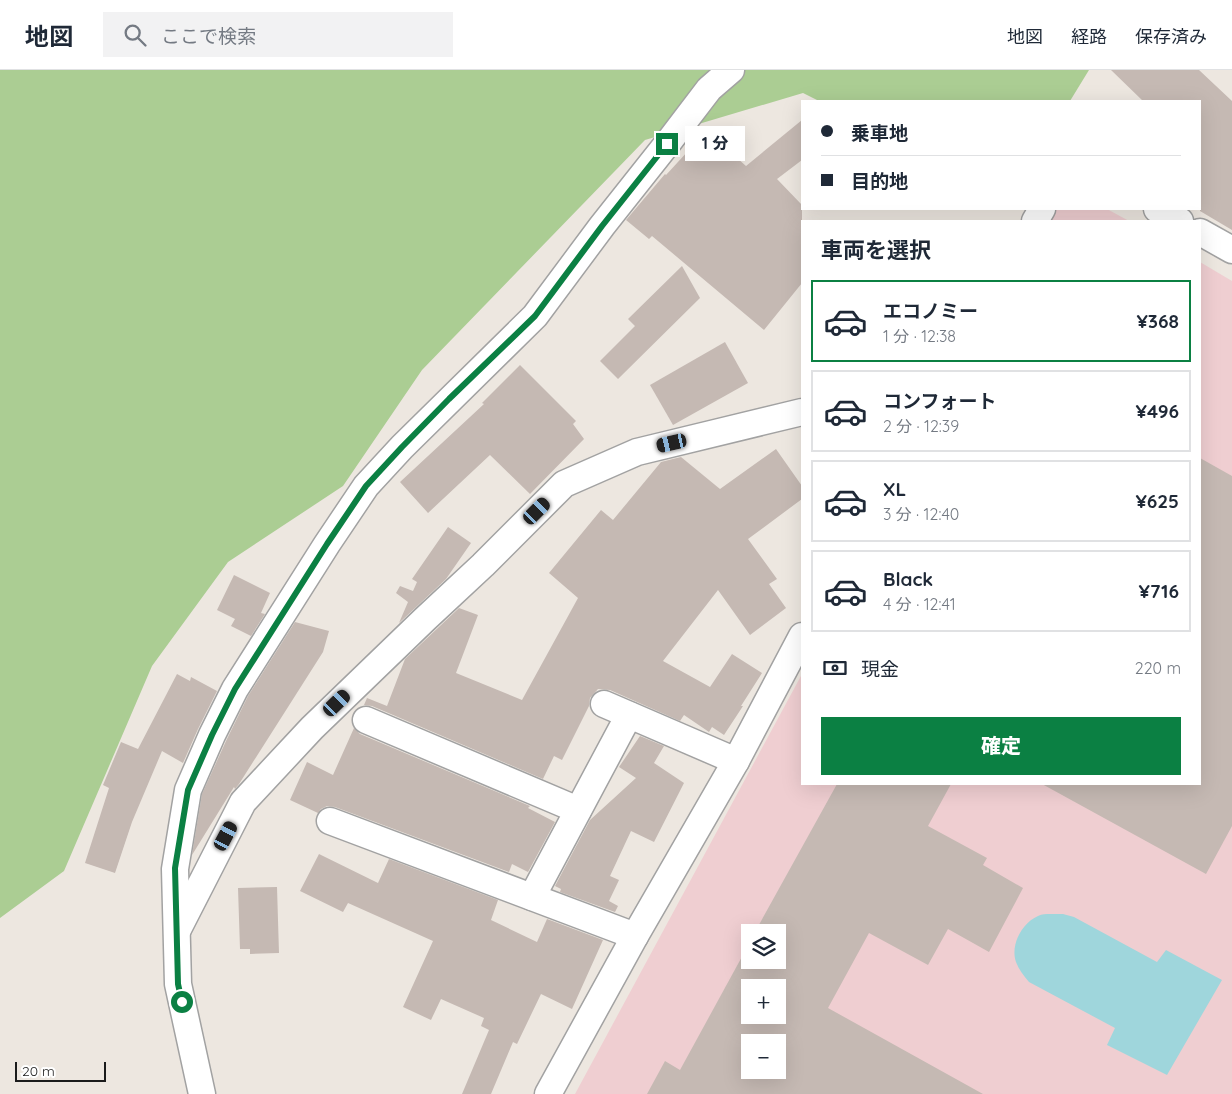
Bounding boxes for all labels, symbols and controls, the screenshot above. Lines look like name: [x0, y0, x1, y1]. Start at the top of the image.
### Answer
search box: [103, 12, 453, 57]
text: 地図: [25, 21, 73, 51]
icon: search: [121, 21, 149, 49]
text: ここで検索: [161, 24, 256, 48]
text: 地図: [1007, 25, 1043, 48]
text: 経路: [1071, 25, 1107, 48]
text: 保存済み: [1135, 25, 1207, 48]
text: 乗車地: [851, 121, 908, 145]
callout: 1 分: [684, 126, 744, 162]
route end: [656, 133, 678, 155]
text: 1 分: [702, 133, 728, 153]
text: 目的地: [851, 169, 908, 193]
text: 車両を選択: [821, 236, 931, 264]
icon: car: [823, 299, 868, 344]
text: エコノミー: [883, 299, 978, 323]
text: ¥368: [1137, 309, 1179, 333]
text: 1 分 · 12:38: [883, 326, 956, 346]
icon: car: [823, 389, 868, 434]
text: コンフォート: [883, 389, 996, 413]
text: ¥496: [1136, 399, 1179, 423]
text: 2 分 · 12:39: [883, 416, 959, 436]
car: [655, 432, 688, 454]
text: XL: [883, 477, 906, 501]
icon: car: [823, 479, 868, 524]
text: ¥625: [1135, 489, 1179, 513]
car: [521, 495, 552, 527]
text: 3 分 · 12:40: [883, 504, 959, 524]
text: Black: [883, 567, 933, 591]
icon: car: [823, 569, 868, 614]
text: ¥716: [1139, 579, 1179, 603]
text: 4 分 · 12:41: [883, 594, 956, 614]
icon: cash: [821, 654, 849, 682]
text: 現金: [861, 657, 899, 681]
text: 220 m: [1135, 658, 1181, 678]
car: [320, 687, 353, 719]
button: 確定: [821, 717, 1181, 775]
car: [212, 819, 239, 853]
map controls: [741, 924, 786, 1079]
button: layers: [741, 924, 786, 969]
button: +: [741, 979, 786, 1024]
route start: [171, 991, 193, 1013]
button: −: [741, 1034, 786, 1079]
scale bar: [15, 1059, 106, 1082]
text: 20 m: [22, 1062, 55, 1080]

